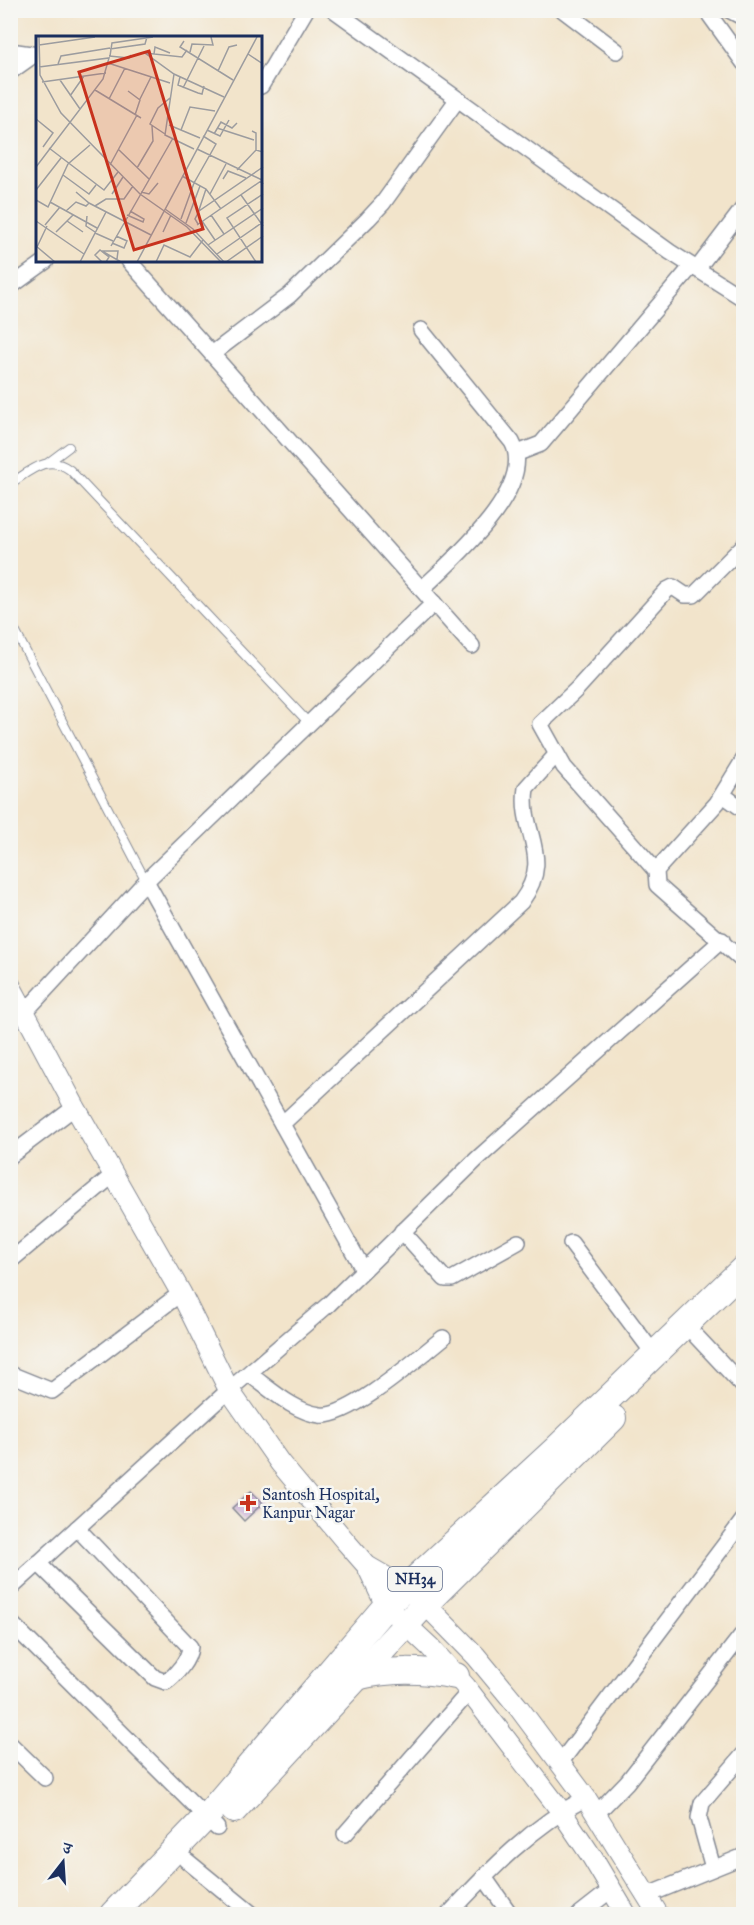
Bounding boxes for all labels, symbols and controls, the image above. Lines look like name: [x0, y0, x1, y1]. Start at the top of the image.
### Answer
inset map: [36, 36, 262, 262]
place label: Santosh Hospital, Kanpur Nagar: [262, 1485, 380, 1523]
marker: Santosh Hospital, Kanpur Nagar: [239, 1494, 257, 1512]
road number: NH34: [388, 1567, 442, 1591]
north arrow: [33, 1832, 93, 1892]
text: उ: [60, 1838, 76, 1859]

